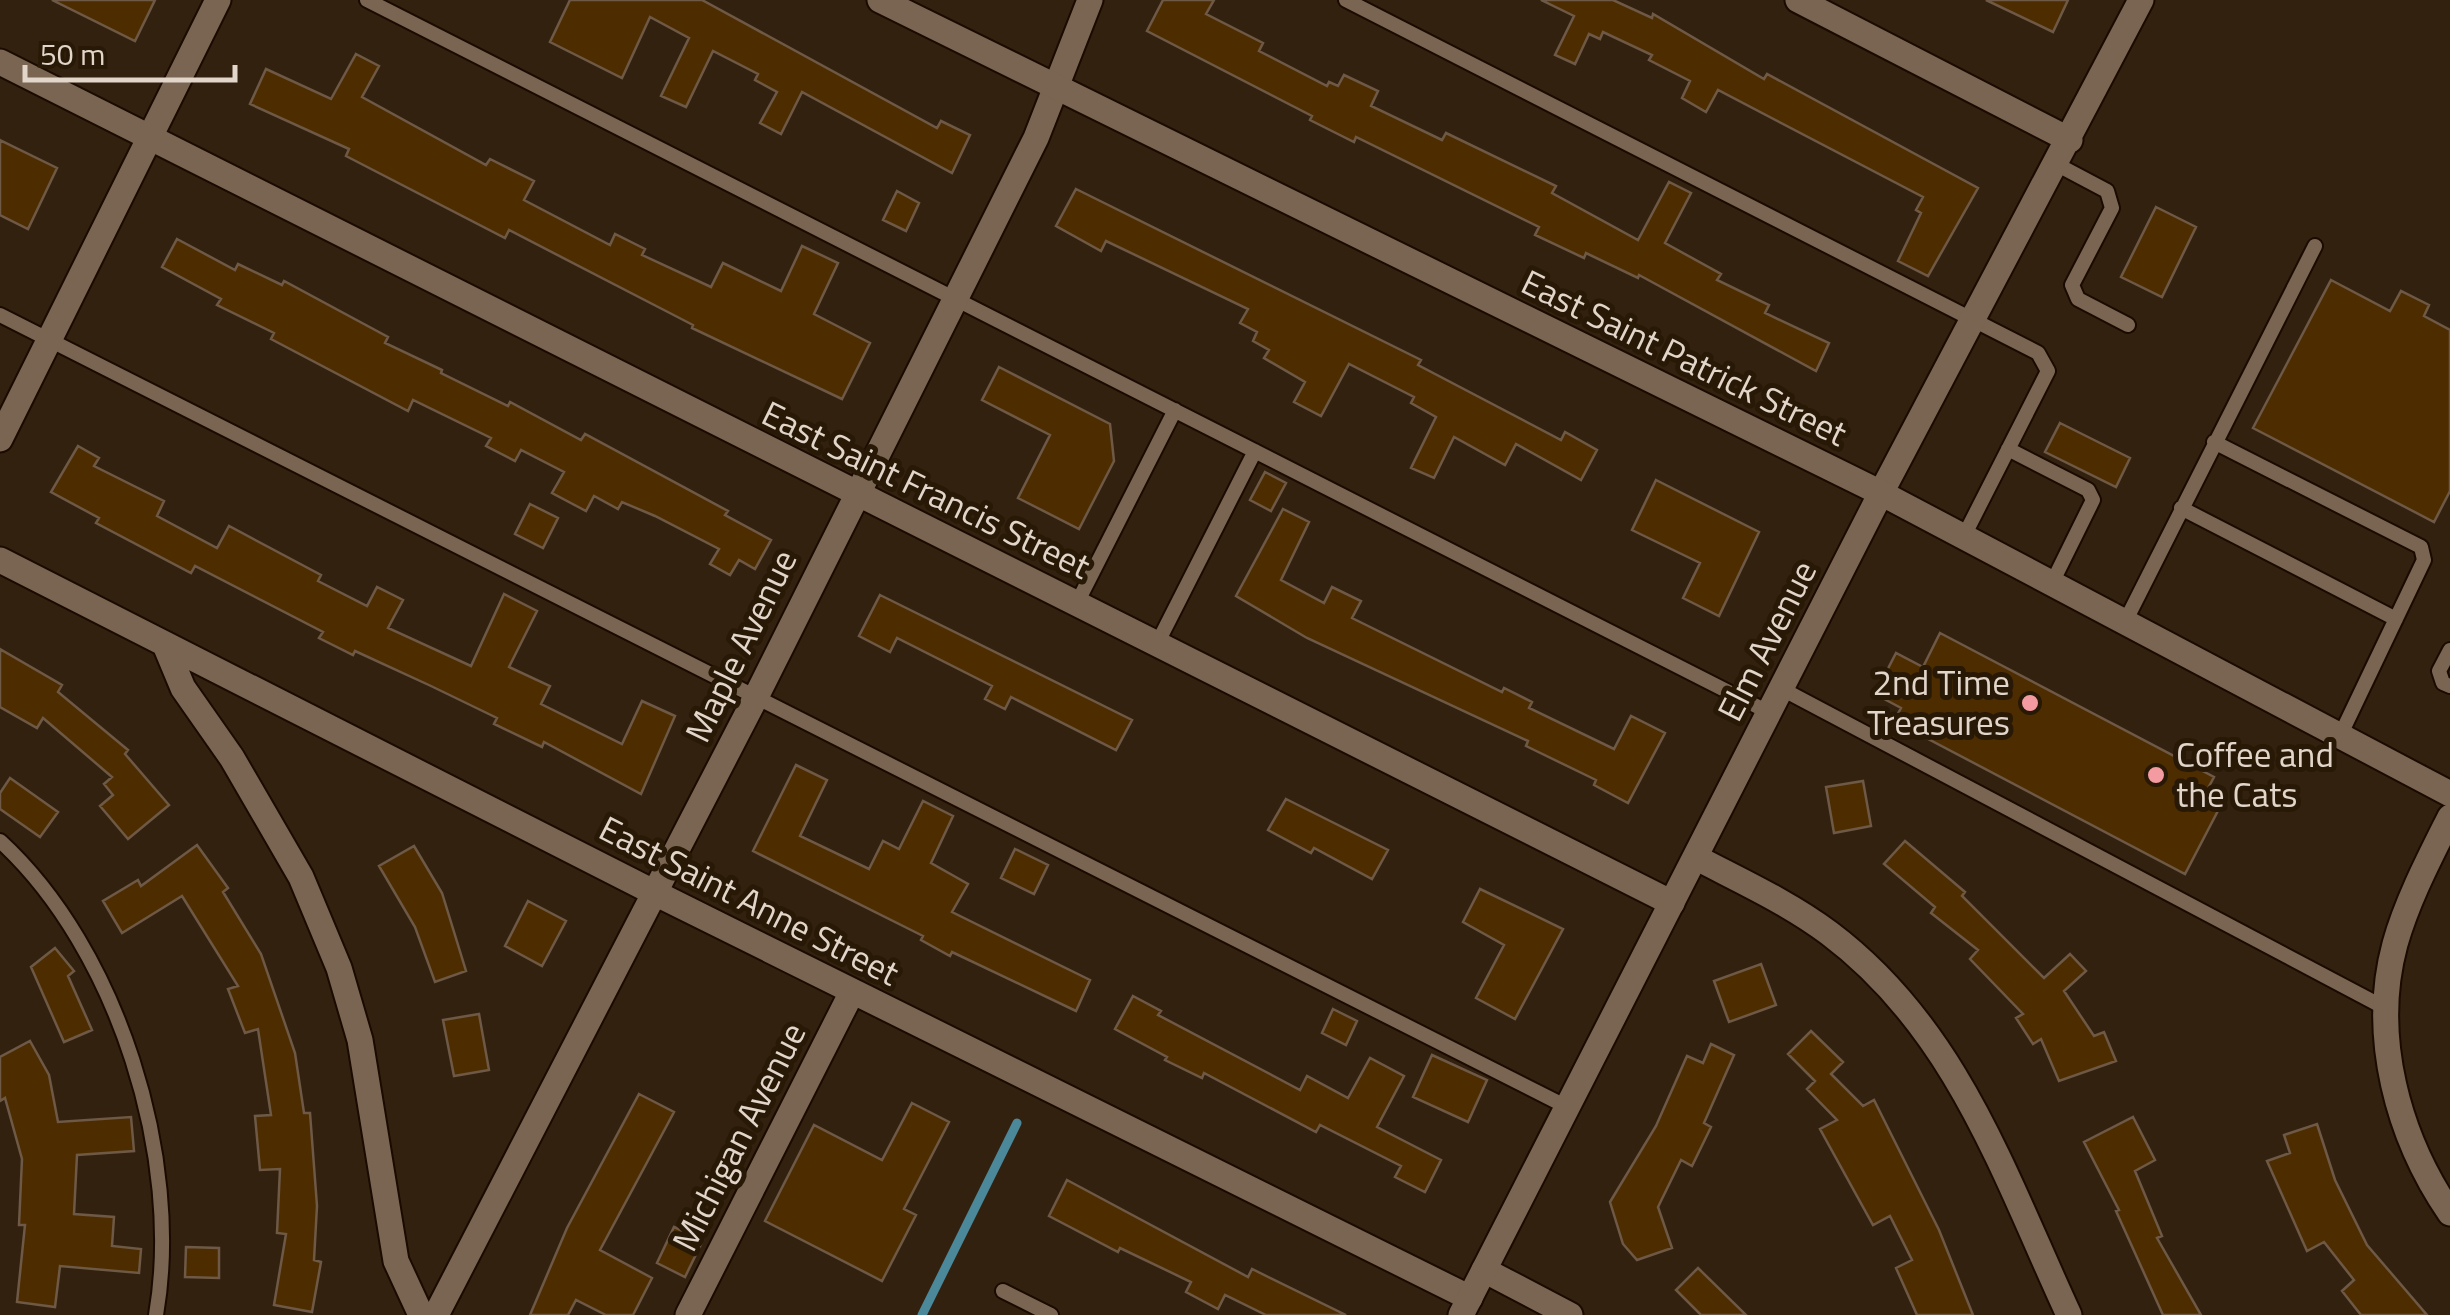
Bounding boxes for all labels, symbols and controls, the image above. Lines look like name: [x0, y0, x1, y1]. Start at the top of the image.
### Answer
scale bar: [25, 20, 235, 82]
text: 50 m: [40, 31, 105, 77]
street label: East Saint Patrick Street: [1513, 255, 1856, 459]
street label: East Saint Francis Street: [753, 386, 1100, 592]
street label: Maple Avenue: [670, 540, 810, 751]
street label: Elm Avenue: [1703, 551, 1830, 730]
place label: 2nd Time Treasures: [1867, 655, 2010, 749]
marker: 2nd Time Treasures: [2019, 692, 2041, 714]
place label: Coffee and the Cats: [2176, 727, 2334, 821]
marker: Coffee and the Cats: [2145, 764, 2167, 786]
street label: East Saint Anne Street: [590, 801, 909, 999]
street label: Michigan Avenue: [657, 1013, 819, 1260]

